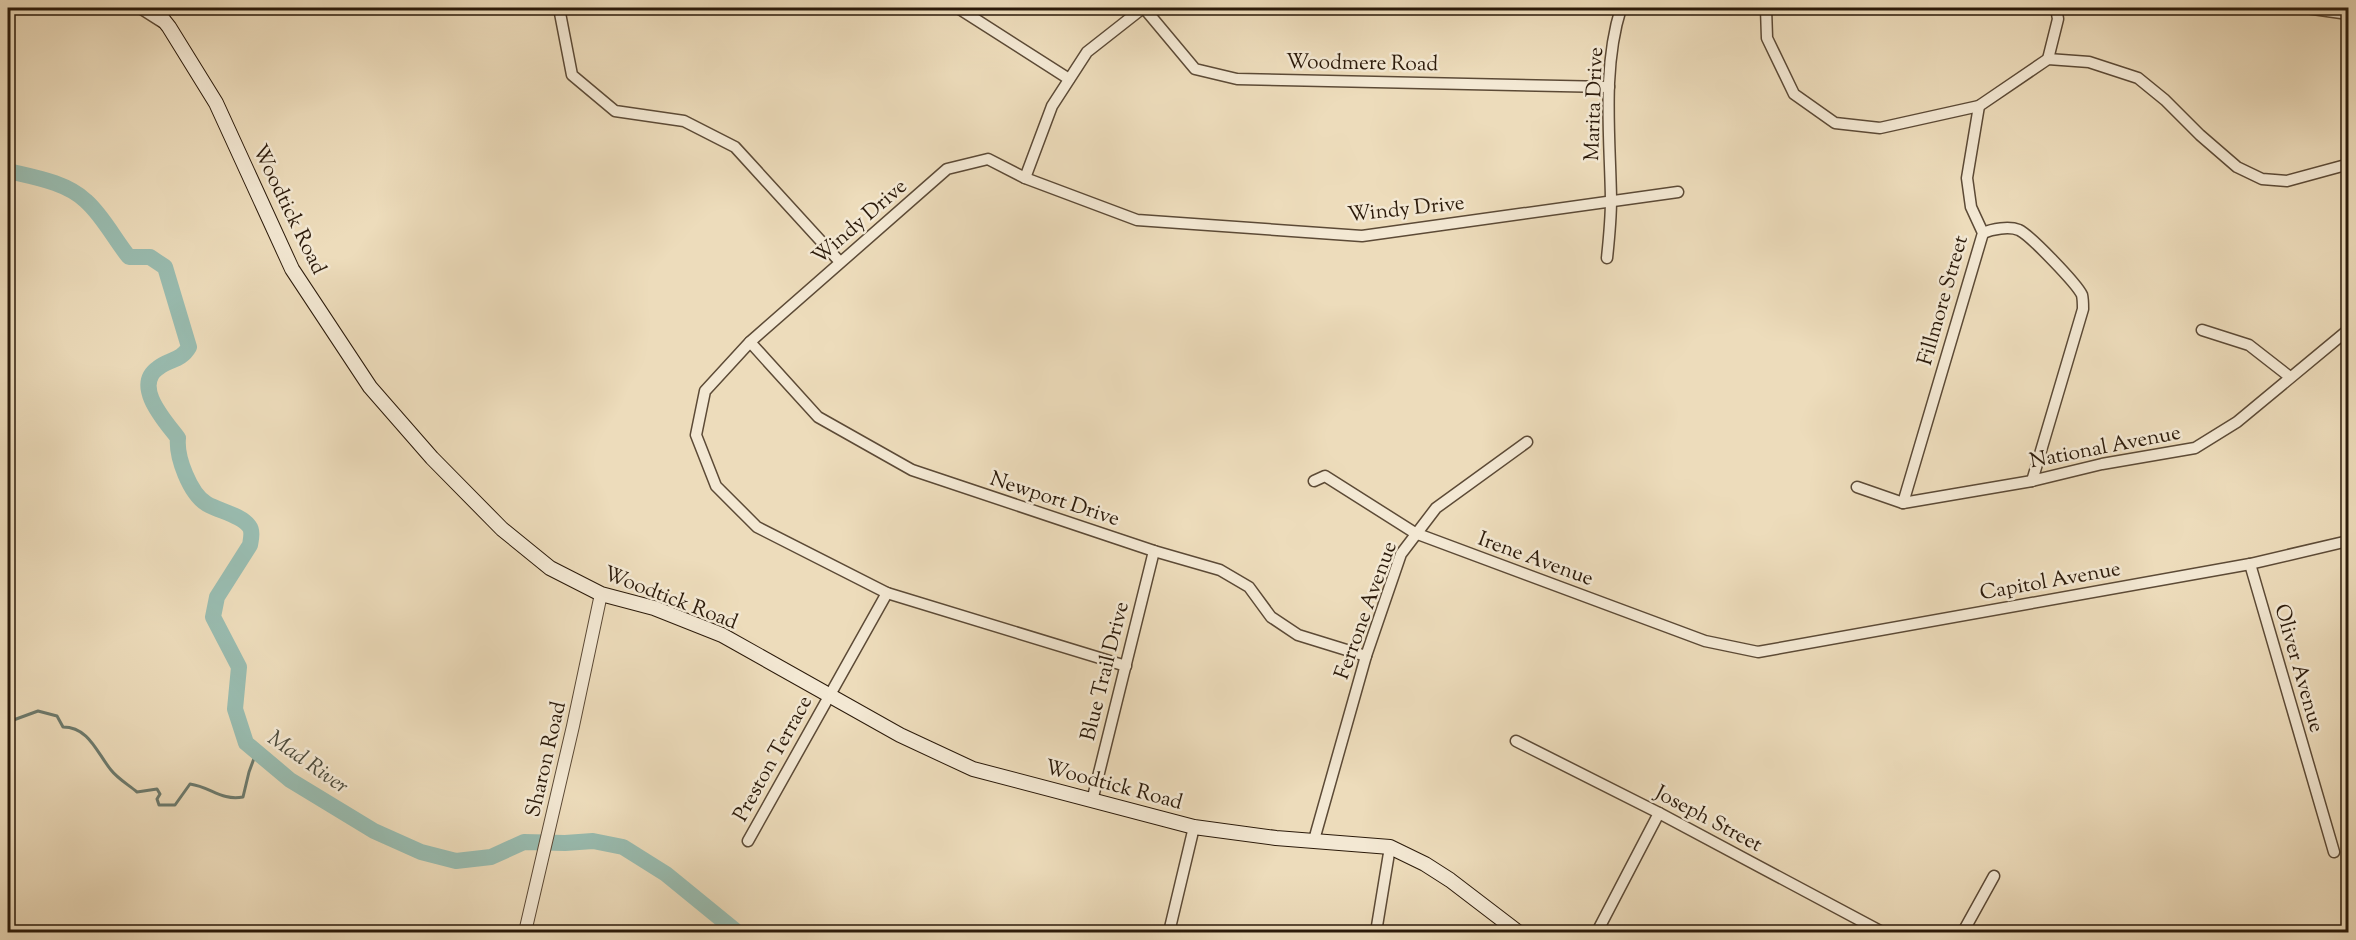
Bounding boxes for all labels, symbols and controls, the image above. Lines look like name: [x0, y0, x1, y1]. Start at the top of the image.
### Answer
street label: Marita Drive: [1578, 46, 1612, 162]
street label: Woodmere Road: [1286, 48, 1439, 80]
street label: Woodtick Road: [244, 140, 333, 280]
street label: Windy Drive: [806, 173, 914, 272]
street label: Windy Drive: [1346, 189, 1466, 231]
street label: Fillmore Street: [1911, 232, 1977, 369]
street label: National Avenue: [2027, 419, 2183, 477]
street label: Newport Drive: [986, 465, 1123, 535]
street label: Irene Avenue: [1473, 525, 1597, 595]
street label: Ferrone Avenue: [1328, 537, 1406, 684]
street label: Capitol Avenue: [1977, 555, 2123, 609]
street label: Woodtick Road: [599, 560, 742, 638]
street label: Blue Trail Drive: [1074, 599, 1138, 744]
street label: Oliver Avenue: [2265, 601, 2331, 736]
street label: Preston Terrace: [727, 690, 821, 828]
street label: Sharon Road: [519, 699, 575, 820]
water label: Mad River: [260, 724, 355, 803]
street label: Woodtick Road: [1041, 753, 1186, 819]
street label: Joseph Street: [1648, 778, 1767, 861]

